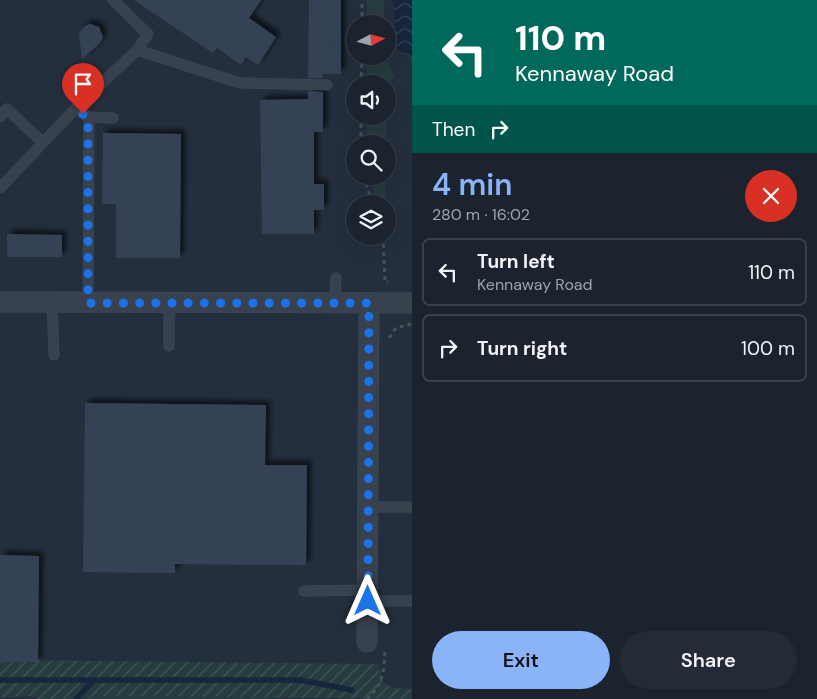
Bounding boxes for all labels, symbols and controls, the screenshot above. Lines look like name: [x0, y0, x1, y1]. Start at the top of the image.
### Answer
north arrow: [346, 15, 396, 65]
map controls: [346, 15, 396, 245]
text: 110 m: [515, 15, 606, 61]
icon: left: [432, 20, 497, 85]
text: Kennaway Road: [515, 59, 674, 88]
pin: [62, 63, 104, 114]
icon: arrive: [69, 70, 97, 98]
button: sound: [346, 75, 396, 125]
icon: right: [485, 115, 513, 143]
text: Then: [432, 117, 475, 142]
button: search: [346, 135, 396, 185]
text: 4 min: [432, 165, 512, 204]
button: close: [745, 170, 797, 222]
button: layers: [346, 195, 396, 245]
text: 280 m · 16:02: [432, 204, 530, 225]
text: Turn left: [477, 249, 555, 274]
icon: left: [434, 258, 462, 286]
text: 110 m: [748, 260, 795, 285]
text: Kennaway Road: [477, 274, 593, 295]
icon: right: [434, 334, 462, 362]
text: Turn right: [477, 336, 567, 361]
text: 100 m: [741, 336, 795, 361]
position arrow: [341, 574, 393, 626]
button: Exit: [432, 631, 610, 689]
button: Share: [620, 631, 797, 689]

